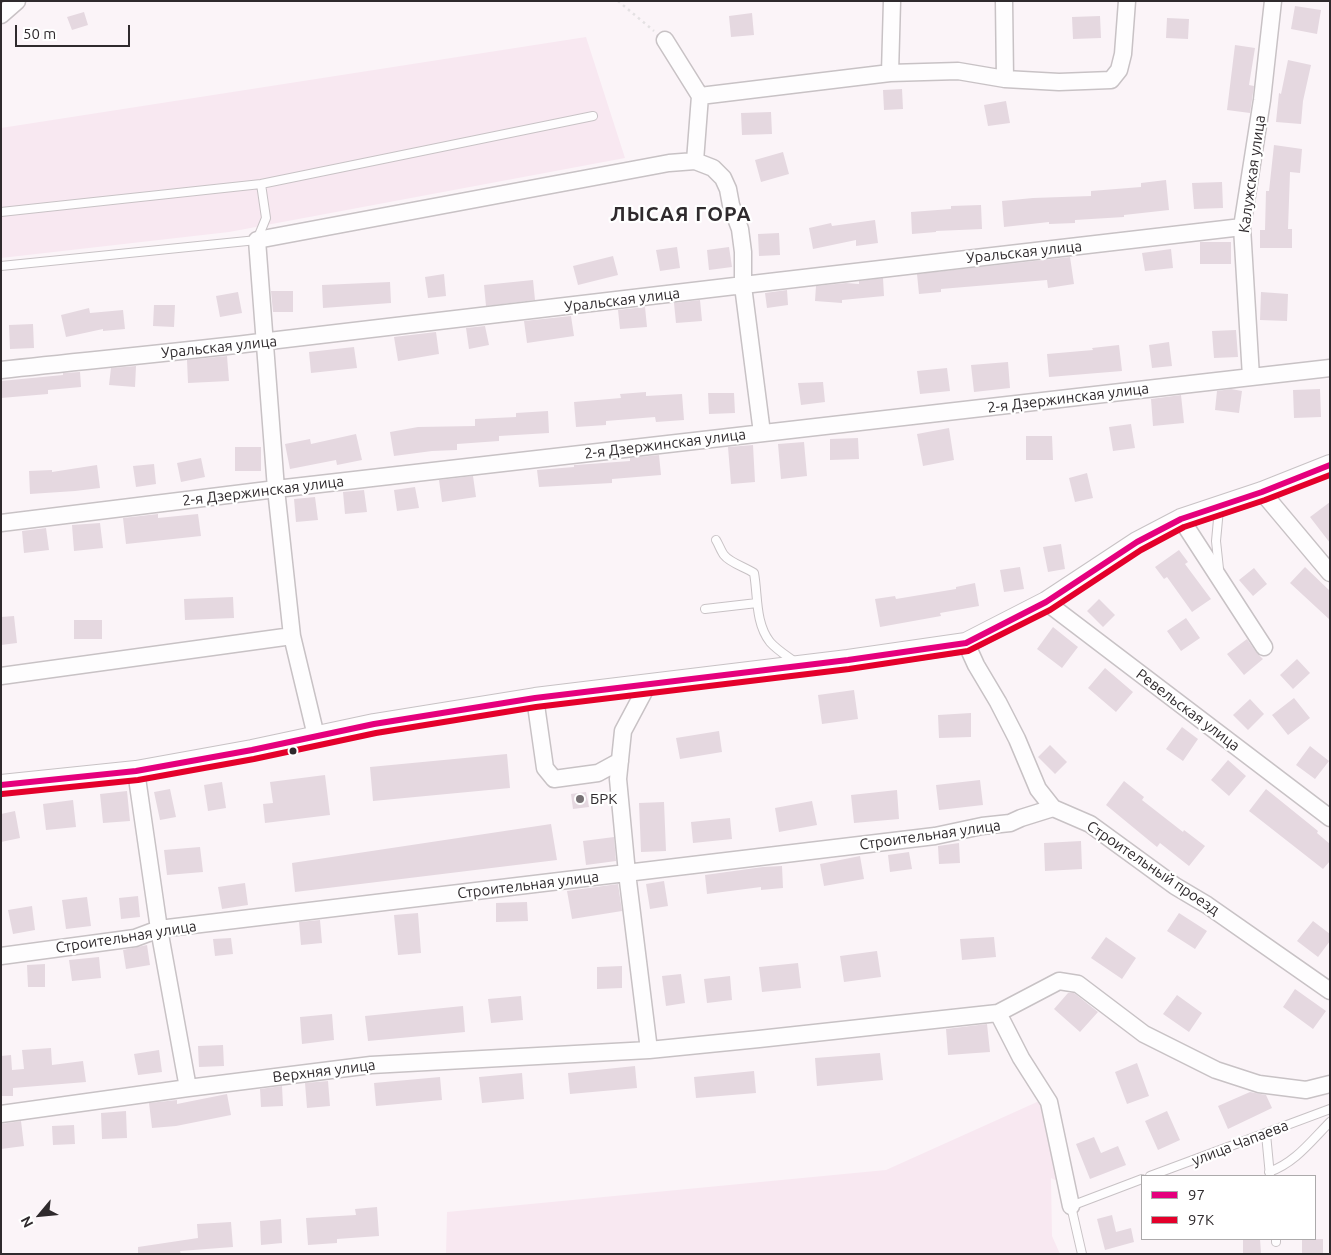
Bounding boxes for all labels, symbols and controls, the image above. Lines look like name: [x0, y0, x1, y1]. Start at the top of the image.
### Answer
scale bar: [18, 15, 132, 47]
text: 50 m: [23, 25, 56, 42]
street label: Калужская улица: [1235, 114, 1269, 234]
district label: ЛЫСАЯ ГОРА: [609, 202, 753, 226]
street label: Уральская улица: [965, 237, 1083, 267]
street label: Уральская улица: [563, 284, 681, 316]
street label: Уральская улица: [160, 332, 278, 362]
street label: 2-я Дзержинская улица: [986, 379, 1150, 417]
street label: 2-я Дзержинская улица: [583, 425, 747, 463]
street label: 2-я Дзержинская улица: [181, 472, 345, 510]
street label: Ревельская улица: [1133, 665, 1243, 755]
unlabelled marker: [288, 746, 298, 756]
place label: БРК: [590, 790, 617, 808]
marker: БРК: [574, 793, 586, 805]
street label: Строительная улица: [858, 816, 1002, 854]
street label: Строительный проезд: [1083, 817, 1223, 919]
street label: Строительная улица: [456, 867, 600, 903]
street label: Строительная улица: [54, 917, 198, 957]
street label: Верхняя улица: [272, 1056, 376, 1086]
street label: улица Чапаева: [1189, 1116, 1291, 1170]
legend: [1141, 1175, 1316, 1240]
text: 97: [1188, 1186, 1205, 1203]
north arrow: [15, 1190, 65, 1240]
text: 97К: [1188, 1211, 1214, 1228]
text: N: [17, 1214, 36, 1230]

